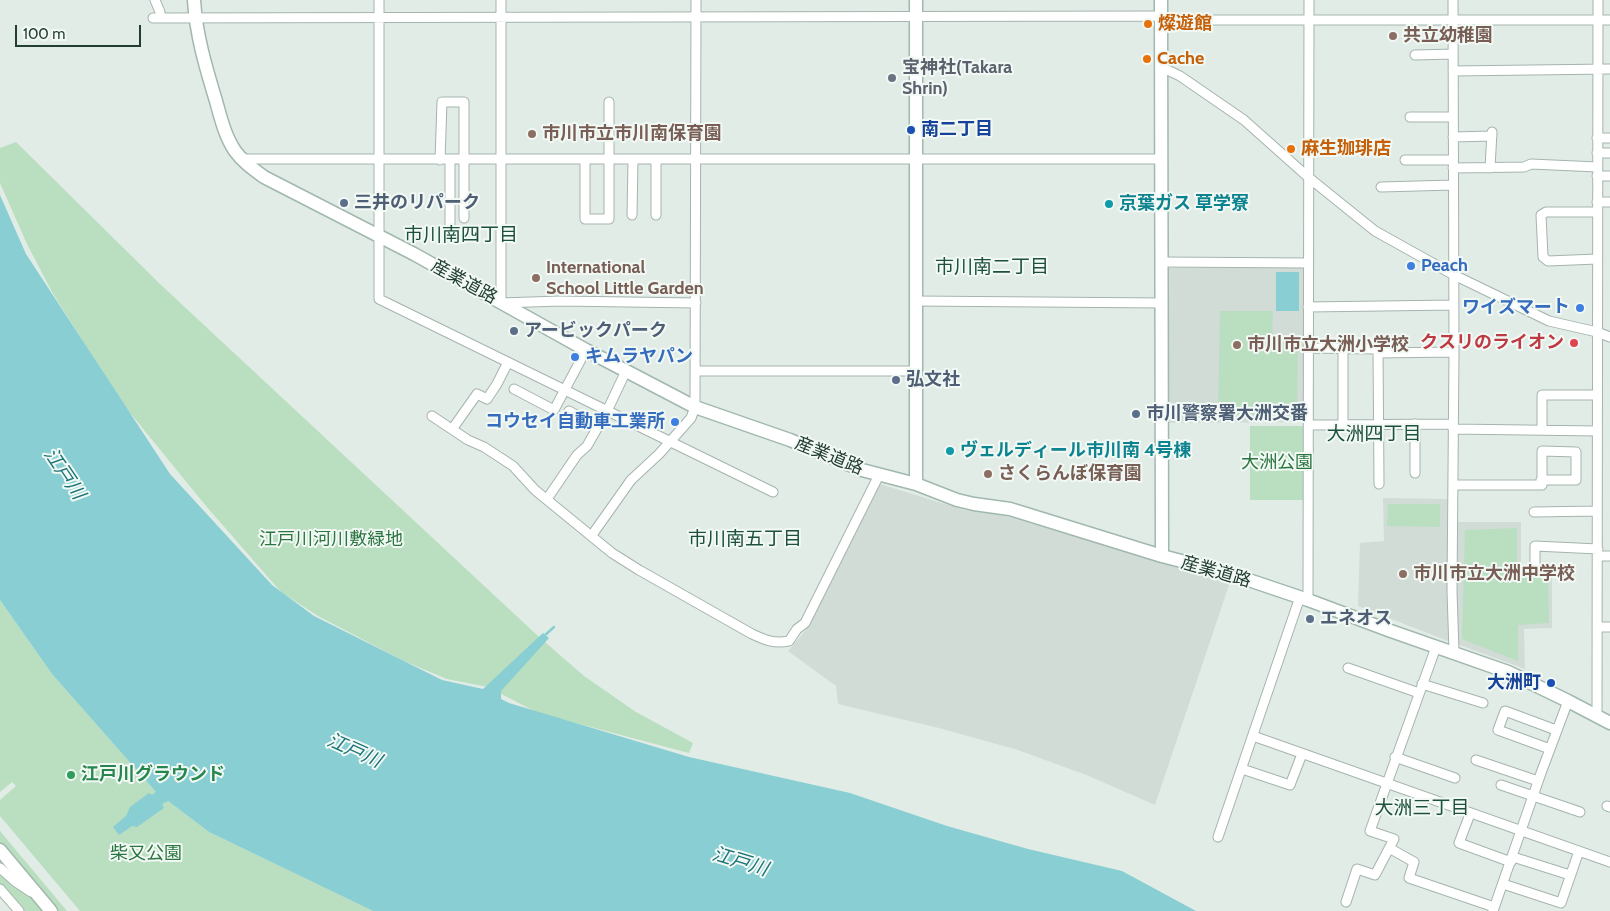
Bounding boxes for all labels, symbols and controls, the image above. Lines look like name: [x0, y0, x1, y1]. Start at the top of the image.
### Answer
place label: 燦遊館: [1158, 13, 1212, 35]
scale bar: [18, 15, 144, 47]
marker: 燦遊館: [1142, 18, 1154, 30]
text: 100 m: [23, 25, 65, 43]
place label: 共立幼稚園: [1403, 25, 1493, 47]
marker: 共立幼稚園: [1387, 30, 1399, 42]
place label: Cache: [1157, 48, 1204, 70]
marker: Cache: [1141, 53, 1153, 65]
place label: 宝神社(Takara Shrin): [902, 57, 1012, 100]
marker: 宝神社(Takara Shrin): [886, 72, 898, 84]
place label: 南二丁目: [921, 119, 993, 141]
place label: 市川市立市川南保育園: [542, 123, 722, 145]
marker: 南二丁目: [905, 124, 917, 136]
marker: 市川市立市川南保育園: [526, 128, 538, 140]
place label: 麻生珈琲店: [1301, 138, 1391, 160]
marker: 麻生珈琲店: [1285, 143, 1297, 155]
place label: 三井のリパーク: [354, 192, 480, 214]
place label: 京葉ガス 草学寮: [1119, 193, 1249, 215]
marker: 三井のリパーク: [338, 197, 350, 209]
marker: 京葉ガス 草学寮: [1103, 198, 1115, 210]
district label: 市川南四丁目: [404, 224, 518, 246]
street label: 産業道路: [427, 255, 501, 309]
place label: Peach: [1421, 255, 1468, 277]
district label: 市川南二丁目: [935, 256, 1049, 278]
place label: International School Little Garden: [546, 257, 704, 300]
marker: Peach: [1405, 260, 1417, 272]
marker: International School Little Garden: [530, 272, 542, 284]
place label: ワイズマート: [1462, 297, 1570, 319]
marker: ワイズマート: [1574, 302, 1586, 314]
place label: アービックパーク: [524, 320, 667, 342]
marker: アービックパーク: [508, 325, 520, 337]
place label: クスリのライオン: [1420, 332, 1564, 354]
place label: 市川市立大洲小学校: [1247, 334, 1409, 356]
marker: クスリのライオン: [1568, 337, 1580, 349]
marker: 市川市立大洲小学校: [1231, 339, 1243, 351]
place label: キムラヤパン: [585, 346, 693, 368]
marker: キムラヤパン: [569, 351, 581, 363]
place label: 弘文社: [906, 369, 960, 391]
marker: 弘文社: [890, 374, 902, 386]
place label: 市川警察署大洲交番: [1146, 403, 1308, 425]
marker: 市川警察署大洲交番: [1130, 408, 1142, 420]
place label: コウセイ自動車工業所: [485, 411, 665, 433]
marker: コウセイ自動車工業所: [669, 416, 681, 428]
district label: 大洲四丁目: [1327, 423, 1421, 445]
street label: 産業道路: [792, 433, 866, 479]
place label: ヴェルディール市川南 4号棟: [960, 440, 1191, 462]
water label: 江戸川: [39, 444, 89, 504]
marker: ヴェルディール市川南 4号棟: [944, 445, 956, 457]
park label: 大洲公園: [1241, 452, 1313, 474]
place label: さくらんぼ保育園: [998, 463, 1142, 485]
marker: さくらんぼ保育園: [982, 468, 994, 480]
district label: 市川南五丁目: [688, 528, 802, 550]
park label: 江戸川河川敷緑地: [259, 529, 403, 551]
street label: 産業道路: [1178, 552, 1254, 592]
place label: 市川市立大洲中学校: [1413, 563, 1575, 585]
marker: 市川市立大洲中学校: [1397, 568, 1409, 580]
place label: エネオス: [1320, 608, 1392, 630]
marker: エネオス: [1304, 613, 1316, 625]
place label: 大洲町: [1487, 672, 1541, 694]
marker: 大洲町: [1545, 677, 1557, 689]
water label: 江戸川: [323, 729, 385, 773]
place label: 江戸川グラウンド: [81, 764, 225, 786]
marker: 江戸川グラウンド: [65, 769, 77, 781]
district label: 大洲三丁目: [1375, 797, 1469, 819]
park label: 柴又公園: [110, 843, 182, 865]
water label: 江戸川: [709, 843, 771, 881]

